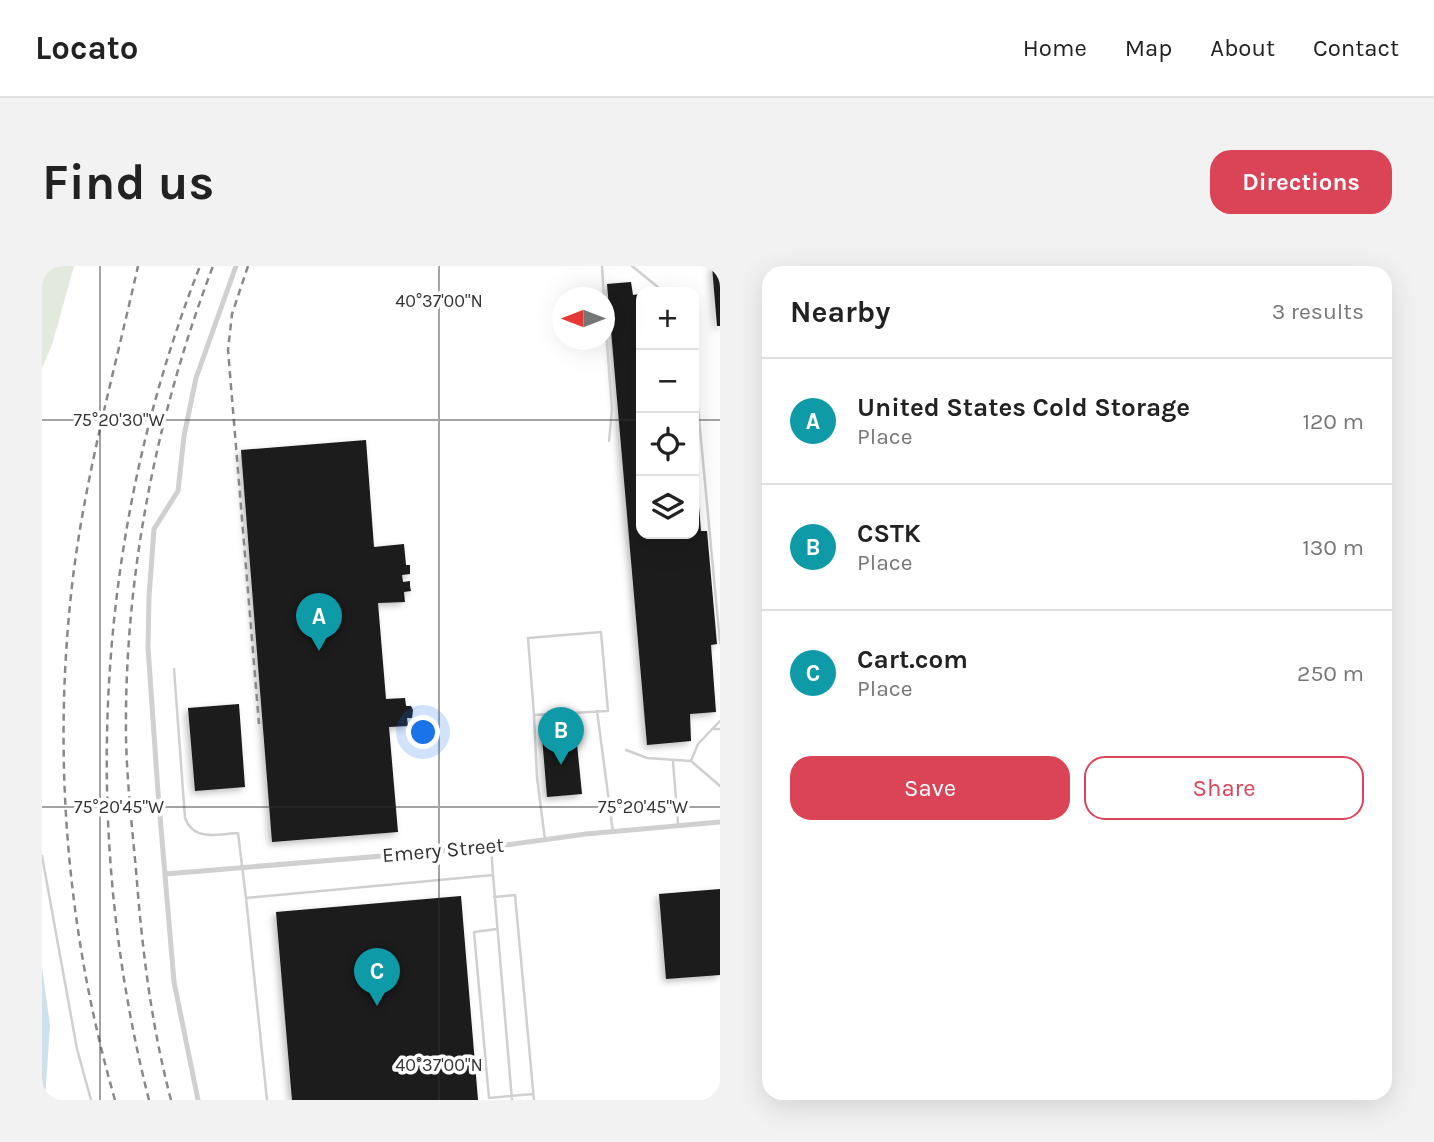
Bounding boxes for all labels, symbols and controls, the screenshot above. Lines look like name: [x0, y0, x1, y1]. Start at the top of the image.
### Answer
text: Locato: [35, 29, 138, 67]
text: Home: [1023, 34, 1087, 62]
text: Map: [1125, 34, 1172, 62]
text: About: [1210, 34, 1275, 62]
text: Contact: [1313, 34, 1399, 62]
button: Directions: [1210, 150, 1392, 214]
text: Find us: [42, 154, 214, 211]
north arrow: [552, 287, 615, 350]
map controls: [636, 287, 699, 539]
button: +: [636, 287, 699, 350]
text: 40°37'00"N: [395, 290, 483, 312]
text: Nearby: [790, 294, 890, 330]
text: 3 results: [1272, 298, 1364, 325]
button: −: [636, 350, 699, 413]
text: United States Cold Storage: [857, 392, 1190, 423]
text: A: [806, 408, 820, 435]
text: 120 m: [1302, 408, 1364, 435]
text: 75°20'30"W: [73, 409, 165, 431]
button: locate: [636, 413, 699, 476]
text: Place: [857, 423, 913, 450]
button: layers: [636, 476, 699, 539]
text: CSTK: [857, 518, 921, 549]
text: B: [806, 534, 820, 561]
text: 130 m: [1302, 534, 1364, 561]
text: Place: [857, 549, 913, 576]
pin: A: [296, 593, 342, 651]
text: Cart.com: [857, 644, 968, 675]
text: C: [806, 660, 820, 687]
text: 250 m: [1297, 660, 1364, 687]
text: Place: [857, 675, 913, 702]
pin: B: [538, 707, 584, 765]
your location: [406, 715, 440, 749]
button: Save: [790, 756, 1070, 820]
button: Share: [1084, 756, 1364, 820]
text: 75°20'45"W: [74, 796, 164, 818]
text: 75°20'45"W: [598, 796, 688, 818]
street label: Emery Street: [381, 833, 505, 867]
pin: C: [354, 948, 400, 1006]
text: 40°37'00"N: [395, 1054, 483, 1076]

